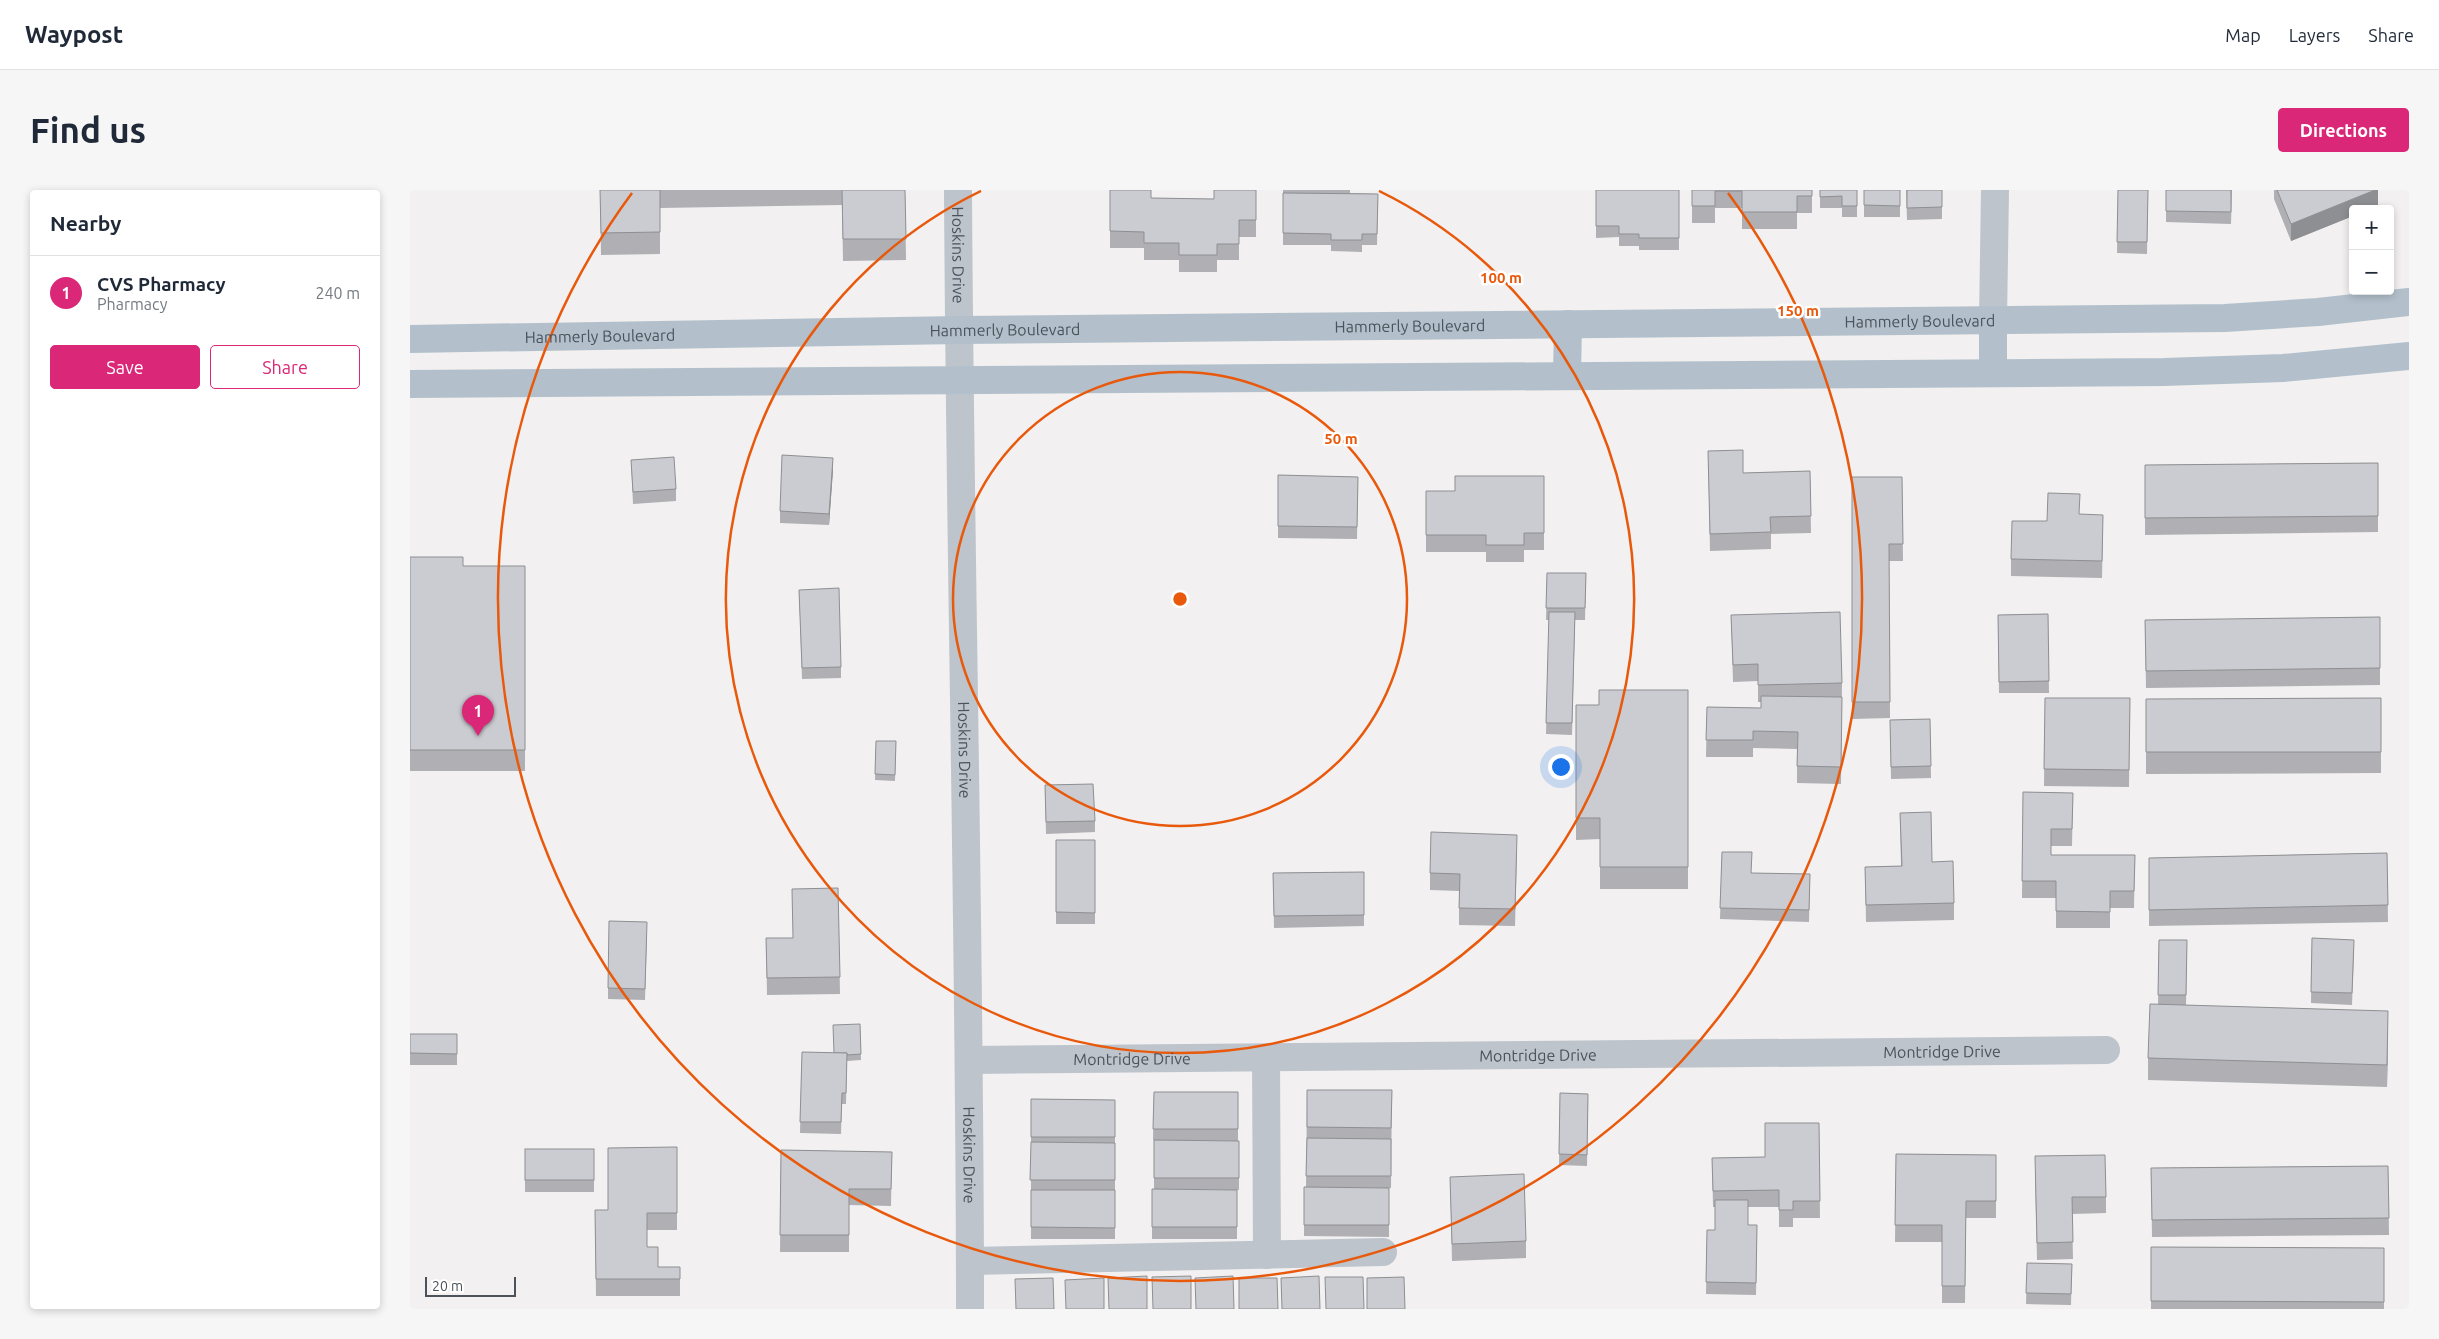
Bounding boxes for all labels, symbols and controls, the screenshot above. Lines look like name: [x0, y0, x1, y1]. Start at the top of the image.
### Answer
text: Waypost: [25, 21, 123, 48]
text: Map: [2225, 25, 2261, 45]
text: Layers: [2289, 25, 2340, 45]
text: Share: [2368, 25, 2414, 45]
button: Directions: [2278, 108, 2409, 152]
text: Find us: [30, 110, 146, 150]
map controls: [2349, 205, 2394, 295]
button: +: [2349, 205, 2394, 250]
street label: Hoskins Drive: [949, 206, 968, 304]
text: Nearby: [50, 211, 121, 235]
button: −: [2349, 250, 2394, 295]
text: 100 m: [1480, 269, 1522, 286]
text: CVS Pharmacy: [97, 273, 226, 295]
text: 1: [61, 284, 71, 302]
text: 240 m: [315, 284, 360, 302]
text: Pharmacy: [97, 295, 167, 313]
text: 150 m: [1777, 302, 1819, 319]
street label: Hammerly Boulevard: [1844, 311, 1995, 331]
street label: Hammerly Boulevard: [1334, 316, 1485, 335]
street label: Hammerly Boulevard: [929, 320, 1080, 339]
street label: Hammerly Boulevard: [524, 326, 675, 346]
button: Save: [50, 345, 200, 389]
button: Share: [210, 345, 360, 389]
text: 50 m: [1324, 430, 1358, 447]
centre of rings: [1171, 590, 1189, 608]
pin: 1: [462, 695, 494, 736]
street label: Hoskins Drive: [955, 701, 974, 799]
your location: [1548, 754, 1574, 780]
street label: Montridge Drive: [1883, 1042, 2001, 1061]
street label: Montridge Drive: [1479, 1045, 1597, 1065]
street label: Montridge Drive: [1073, 1049, 1191, 1068]
street label: Hoskins Drive: [960, 1106, 979, 1204]
scale bar: [425, 1274, 516, 1297]
text: 20 m: [432, 1278, 463, 1294]

